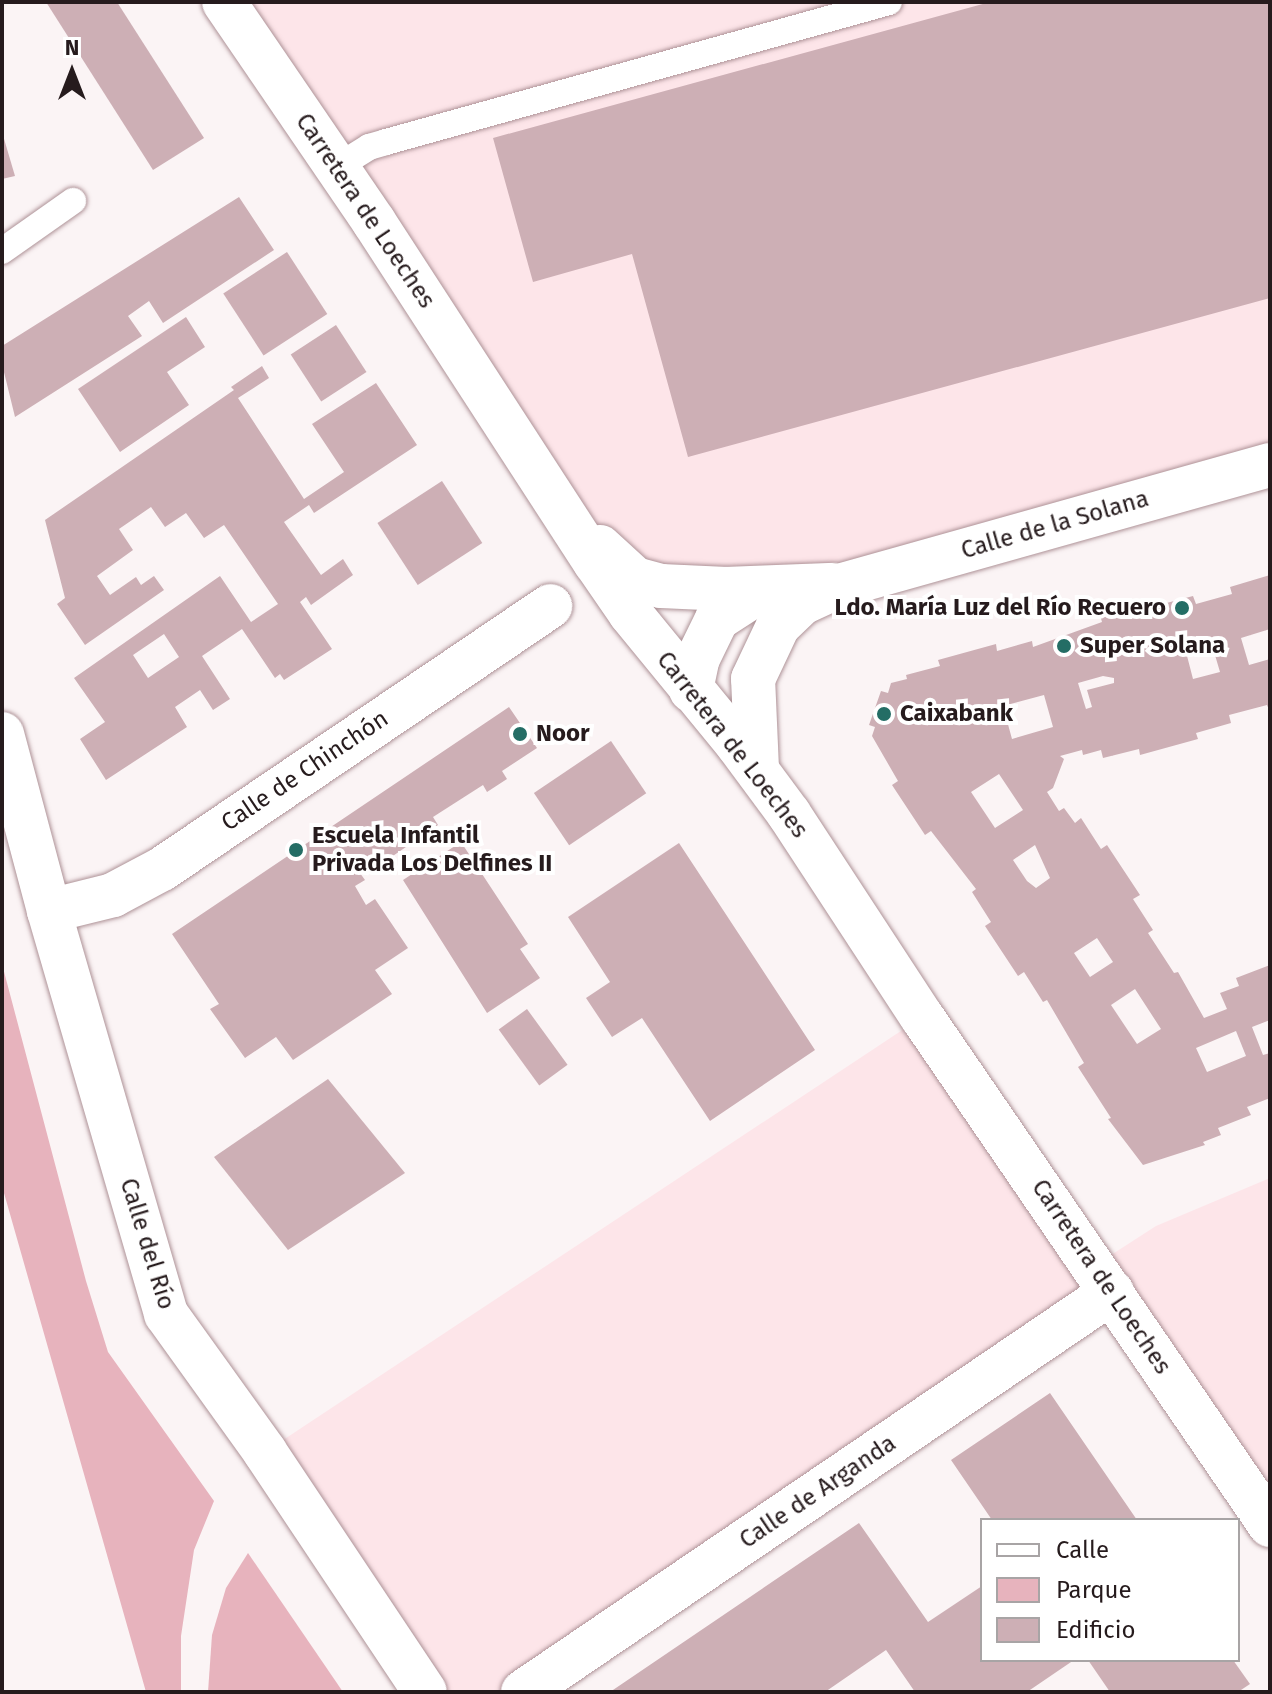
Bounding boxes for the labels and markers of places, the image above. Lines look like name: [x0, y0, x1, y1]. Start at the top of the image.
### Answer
place label: Ldo. María Luz del Río Recuero: [834, 594, 1166, 622]
marker: Ldo. María Luz del Río Recuero: [1173, 599, 1191, 617]
place label: Super Solana: [1080, 632, 1225, 660]
marker: Super Solana: [1055, 637, 1073, 655]
place label: Caixabank: [900, 700, 1013, 728]
marker: Caixabank: [875, 705, 893, 723]
place label: Noor: [536, 720, 590, 748]
marker: Noor: [511, 725, 529, 743]
place label: Escuela Infantil Privada Los Delfines II: [312, 822, 552, 878]
marker: Escuela Infantil Privada Los Delfines II: [287, 841, 305, 859]

